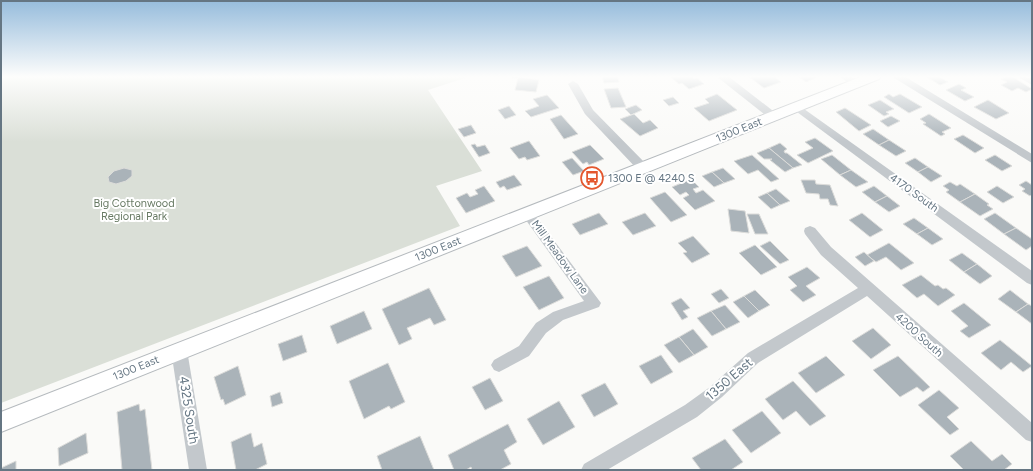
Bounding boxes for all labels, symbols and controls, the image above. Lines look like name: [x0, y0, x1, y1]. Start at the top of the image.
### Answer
street label: 1300 East: [714, 115, 764, 145]
bus stop icon: 1300 E @ 4240 S: [579, 165, 605, 191]
street label: 4170 South: [887, 171, 941, 215]
place label: 1300 E @ 4240 S: [608, 172, 695, 185]
park label: Big Cottonwood Regional Park: [93, 197, 175, 223]
street label: Mill Meadow Lane: [529, 218, 591, 296]
street label: 1300 East: [413, 234, 463, 264]
street label: 4200 South: [893, 310, 945, 360]
street label: 1300 East: [111, 353, 161, 383]
street label: 1350 East: [703, 355, 755, 403]
street label: 4325 South: [176, 375, 202, 445]

